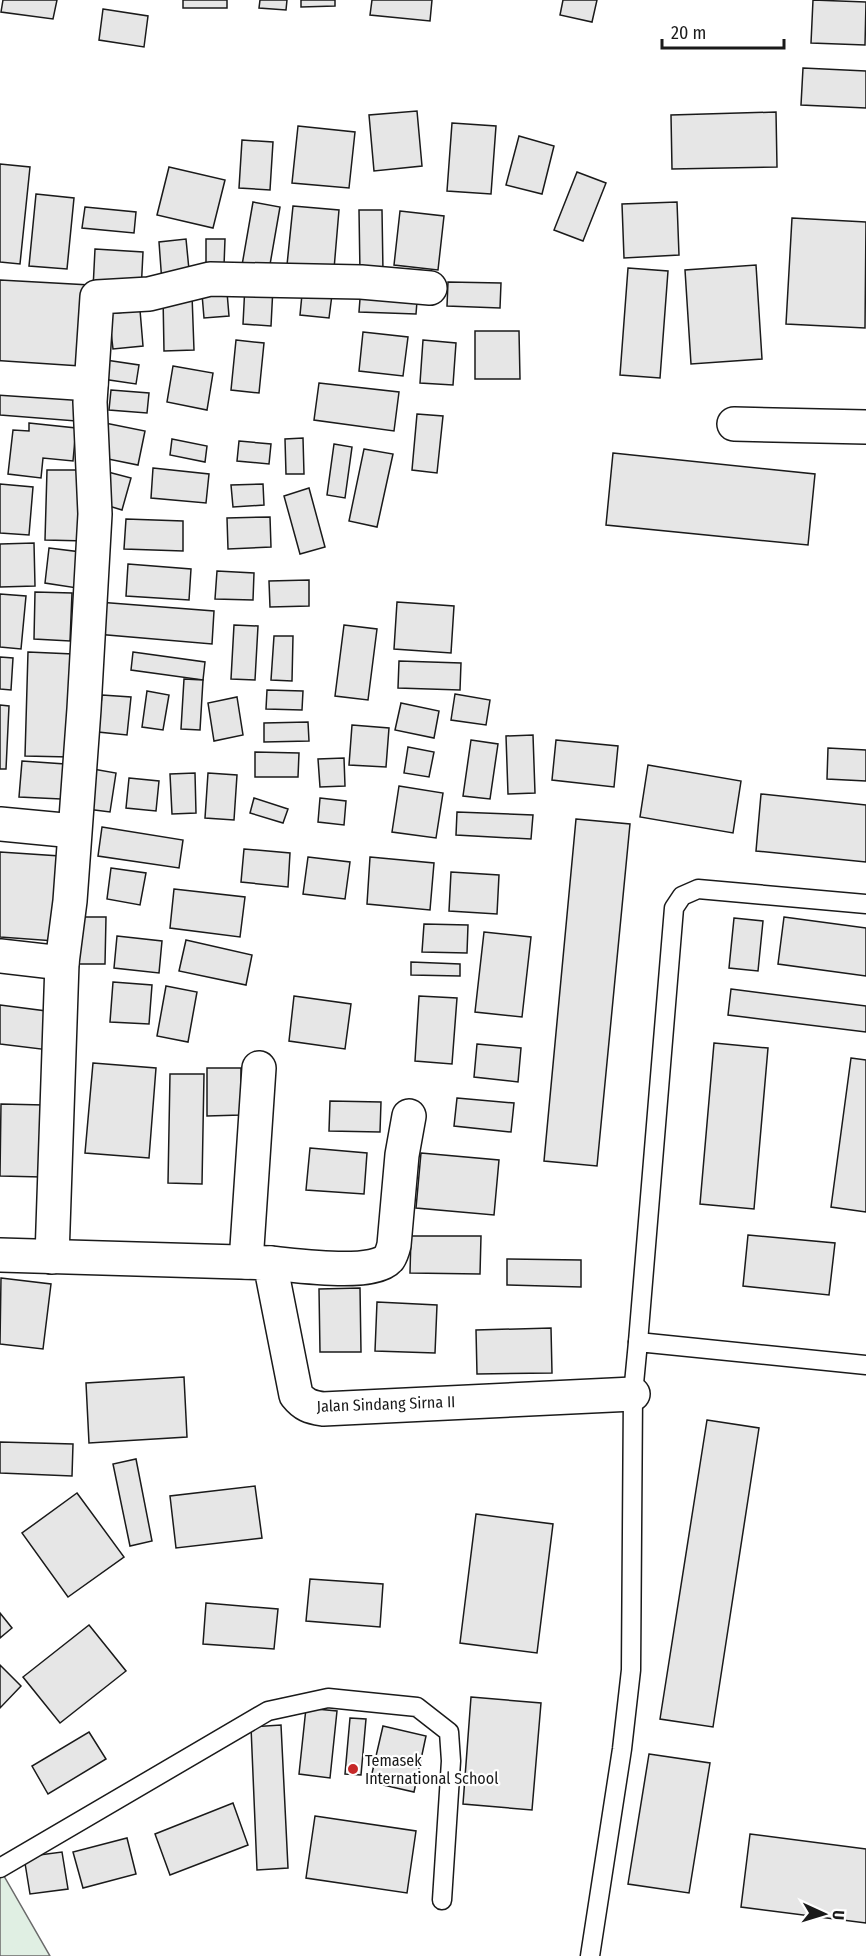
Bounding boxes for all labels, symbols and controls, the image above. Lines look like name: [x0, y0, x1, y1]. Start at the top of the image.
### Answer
scale bar: [662, 12, 784, 50]
text: 20 m: [671, 22, 706, 44]
street label: Jalan Sindang Sirna II: [316, 1392, 456, 1416]
place label: Temasek International School: [365, 1751, 498, 1788]
marker: Temasek International School: [346, 1762, 360, 1776]
north arrow: [794, 1884, 854, 1944]
text: U: [829, 1910, 848, 1920]

